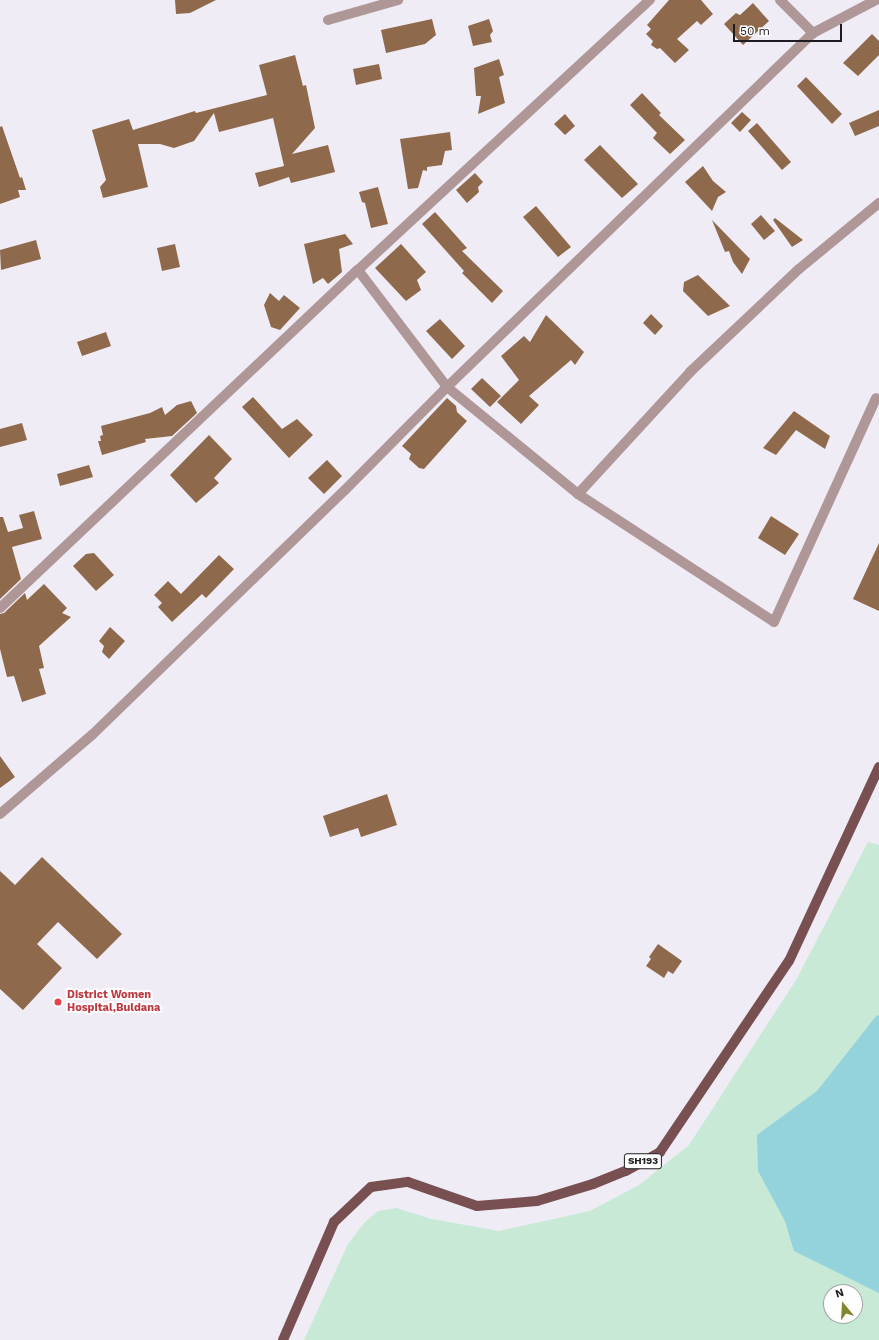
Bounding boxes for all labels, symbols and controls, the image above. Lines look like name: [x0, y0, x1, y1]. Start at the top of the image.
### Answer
scale bar: [735, 16, 844, 42]
text: 50 m: [740, 24, 770, 38]
place label: District Women Hospital,Buldana: [67, 989, 160, 1015]
marker: District Women Hospital,Buldana: [52, 996, 64, 1008]
road number: SH193: [623, 1153, 663, 1169]
north arrow: [823, 1284, 863, 1324]
text: N: [834, 1286, 845, 1301]

